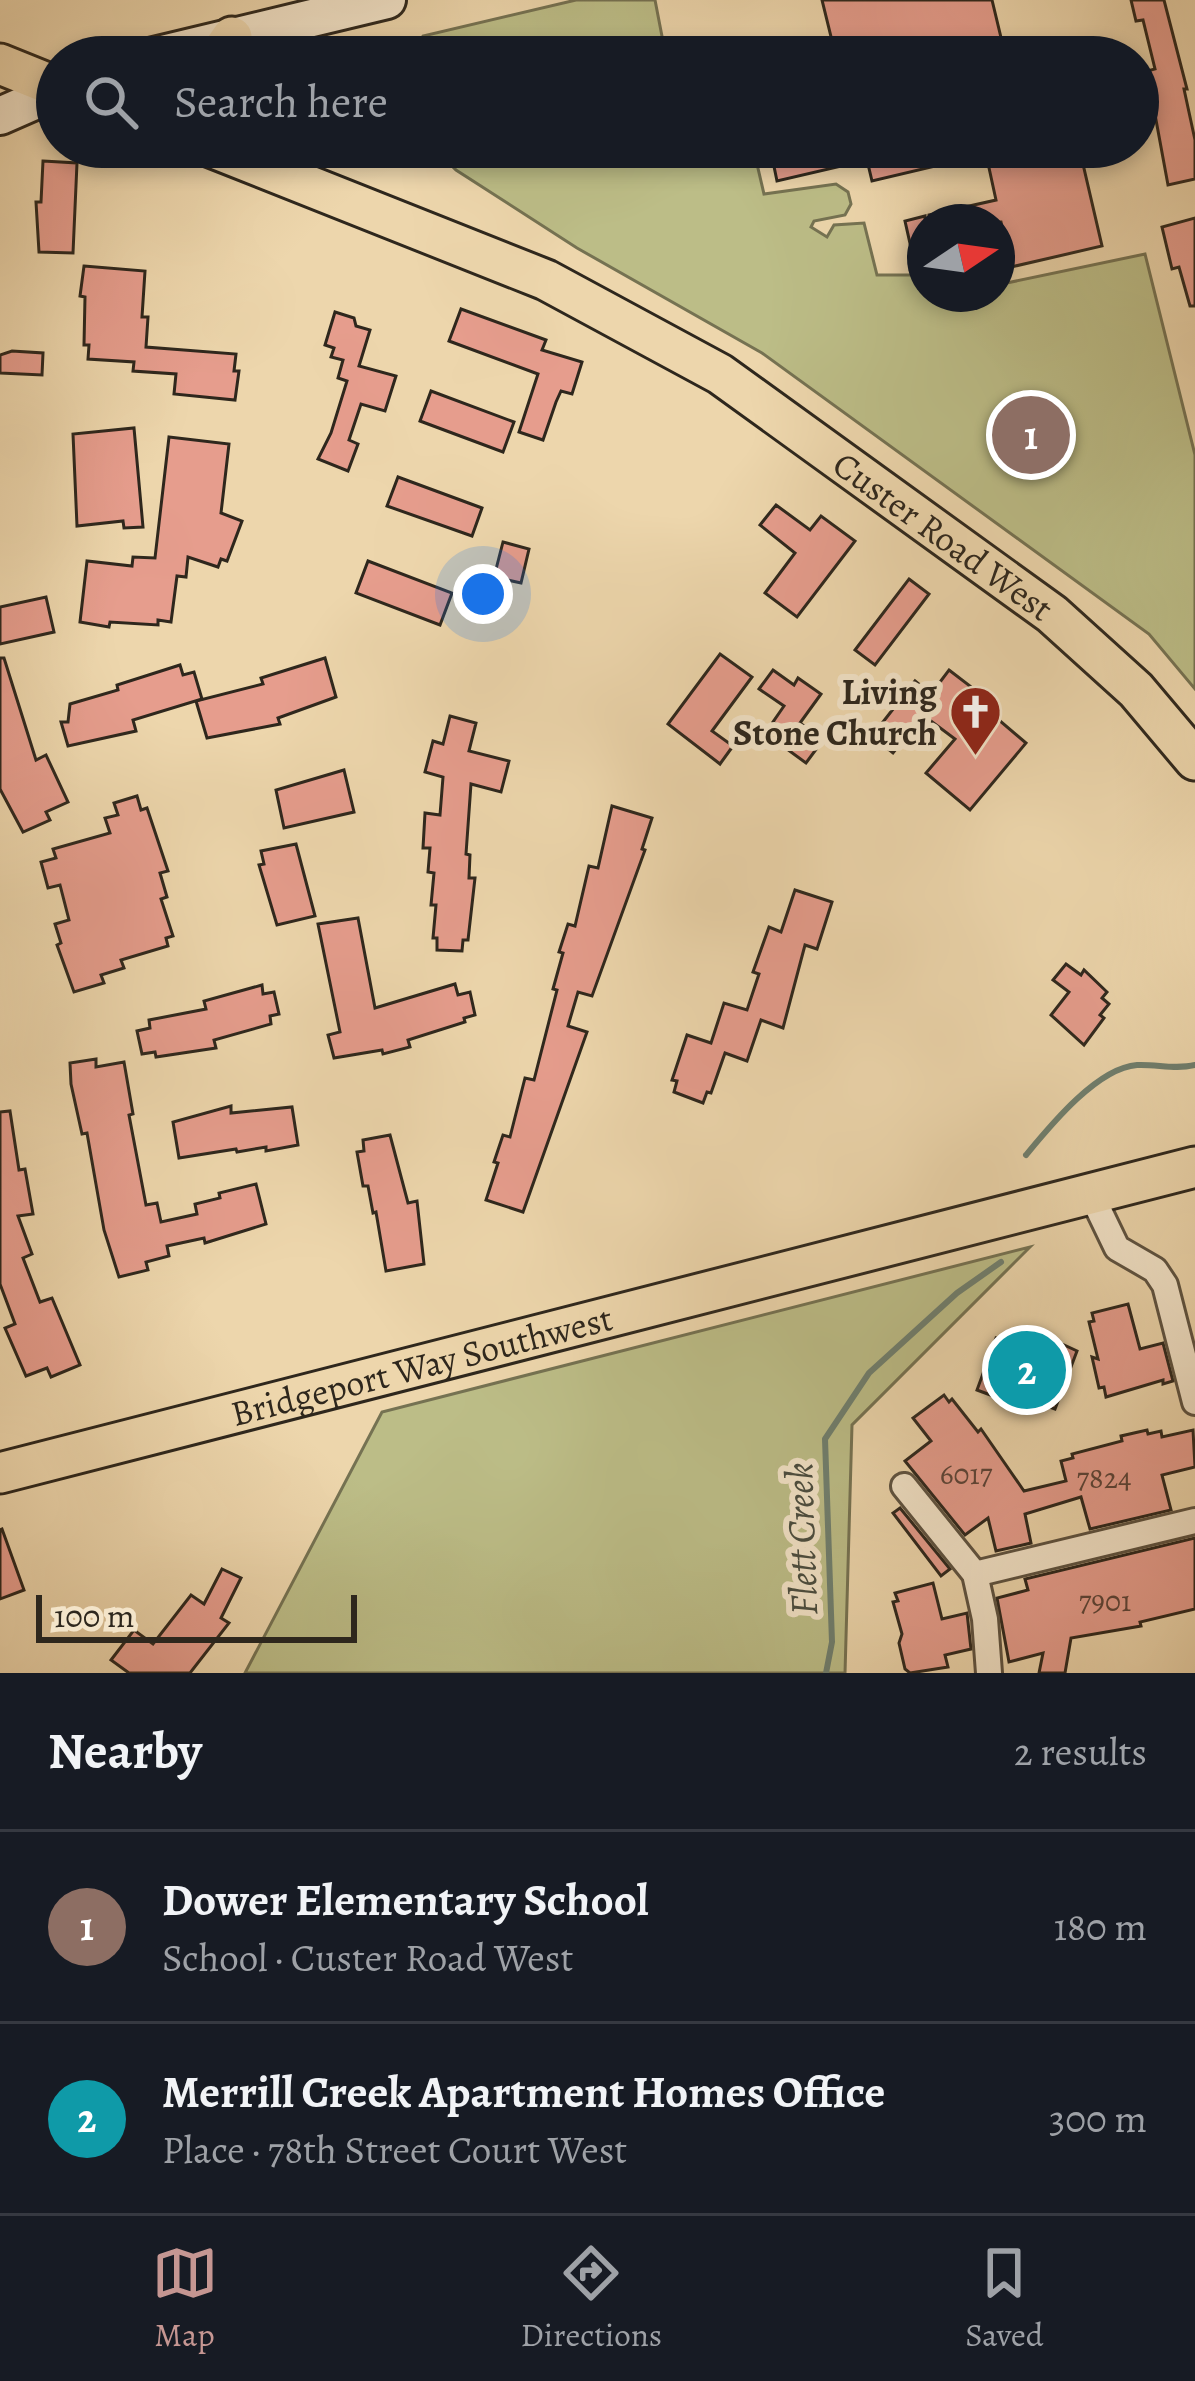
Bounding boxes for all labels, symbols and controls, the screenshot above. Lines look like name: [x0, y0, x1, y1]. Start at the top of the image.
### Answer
search box: [36, 36, 1159, 168]
icon: search: [78, 69, 144, 135]
text: Search here: [174, 71, 388, 133]
north arrow: [907, 204, 1015, 312]
pin: 1: [992, 390, 1070, 480]
street label: Custer Road West: [823, 439, 1064, 632]
your location: [453, 564, 513, 624]
place label: Living Stone Church: [733, 667, 938, 757]
church icon: Living Stone Church: [948, 684, 1004, 758]
street label: Bridgeport Way Southwest: [225, 1293, 617, 1437]
pin: 2: [988, 1325, 1066, 1415]
house number: 6017: [940, 1454, 993, 1494]
house number: 7824: [1077, 1458, 1132, 1498]
water label: Flett Creek: [772, 1462, 830, 1616]
house number: 7901: [1079, 1581, 1131, 1621]
scale bar: [36, 1589, 357, 1642]
text: 100 m: [54, 1593, 134, 1638]
text: Nearby: [48, 1716, 202, 1786]
text: 2 results: [1014, 1725, 1147, 1778]
text: Dower Elementary School: [162, 1869, 649, 1931]
text: 1: [80, 1900, 94, 1953]
text: 180 m: [1054, 1900, 1147, 1953]
text: School · Custer Road West: [162, 1931, 573, 1984]
text: Merrill Creek Apartment Homes Office: [162, 2061, 885, 2123]
text: 2: [78, 2092, 96, 2145]
text: 300 m: [1049, 2092, 1147, 2145]
text: Place · 78th Street Court West: [162, 2123, 627, 2176]
tab: Map: [152, 2240, 218, 2357]
tab: Directions: [521, 2240, 662, 2357]
tab: Saved: [965, 2240, 1043, 2357]

